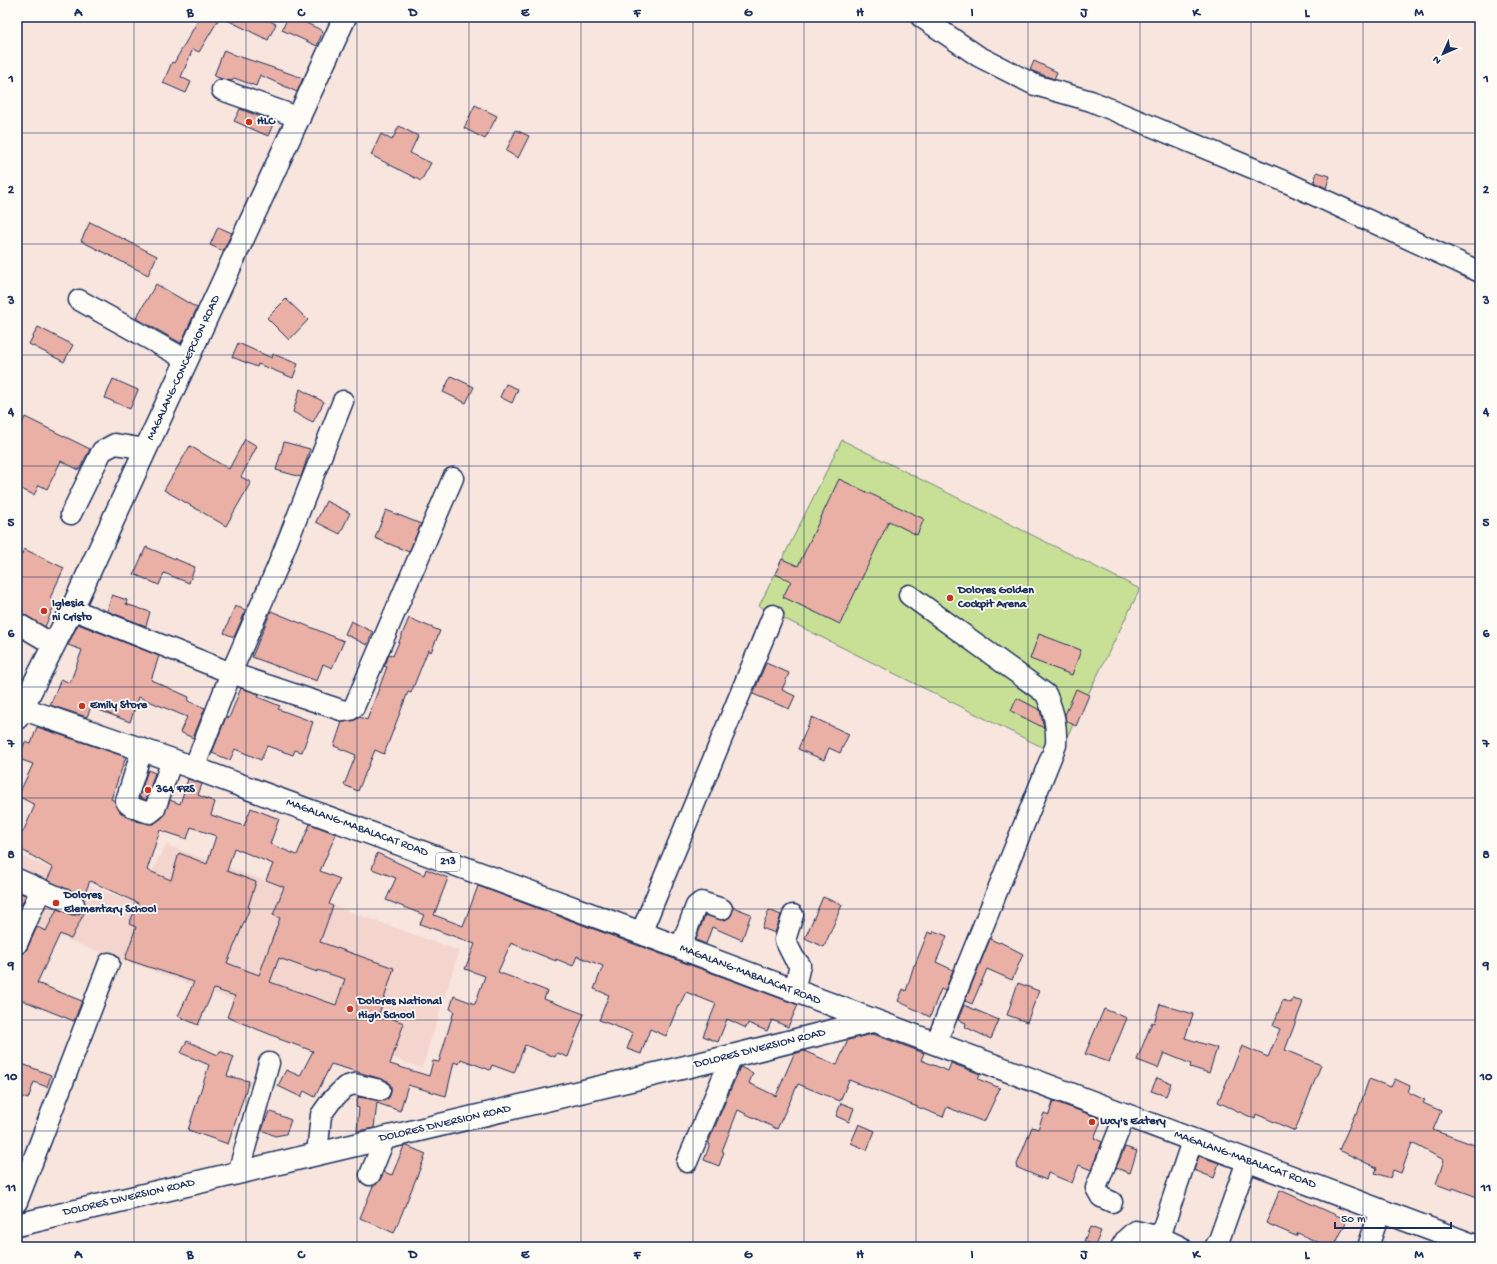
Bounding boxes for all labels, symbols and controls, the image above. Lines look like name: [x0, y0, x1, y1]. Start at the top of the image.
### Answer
text: A: [73, 6, 83, 21]
text: B: [186, 6, 195, 21]
text: C: [296, 6, 306, 21]
text: D: [408, 6, 418, 21]
text: E: [521, 6, 530, 21]
text: F: [633, 6, 642, 21]
text: G: [744, 6, 753, 21]
text: H: [856, 6, 864, 21]
text: I: [970, 6, 974, 21]
text: J: [1080, 6, 1089, 21]
text: K: [1191, 6, 1201, 21]
text: L: [1305, 6, 1311, 21]
text: M: [1414, 6, 1424, 21]
north arrow: [1423, 34, 1463, 74]
text: N: [1431, 53, 1444, 66]
text: 1: [7, 72, 14, 87]
text: 1: [1482, 72, 1489, 87]
place label: HLC: [257, 115, 276, 129]
marker: HLC: [244, 117, 254, 127]
text: 2: [8, 183, 15, 198]
text: 2: [1483, 183, 1490, 198]
street label: MAGALANG-CONCEPCION ROAD: [144, 293, 224, 443]
text: 3: [7, 294, 15, 309]
text: 3: [1482, 294, 1490, 309]
text: 4: [7, 405, 15, 420]
text: 4: [1482, 405, 1490, 420]
text: 5: [8, 516, 15, 531]
text: 5: [1483, 516, 1490, 531]
place label: Dolores Golden Cockpit Arena: [957, 584, 1034, 612]
marker: Dolores Golden Cockpit Arena: [945, 593, 955, 603]
place label: Iglesia ni Cristo: [52, 597, 93, 625]
marker: Iglesia ni Cristo: [39, 606, 49, 616]
text: 6: [8, 627, 15, 642]
text: 6: [1483, 627, 1490, 642]
place label: Emily Store: [89, 699, 148, 713]
marker: Emily Store: [77, 701, 87, 711]
text: 7: [7, 737, 16, 752]
text: 7: [1482, 737, 1491, 752]
place label: 364 FRS: [155, 783, 195, 797]
marker: 364 FRS: [143, 785, 153, 795]
street label: MAGALANG-MABALACAT ROAD: [284, 796, 430, 860]
text: 8: [7, 848, 15, 863]
text: 8: [1482, 848, 1490, 863]
road number: 213: [436, 853, 460, 871]
place label: Dolores Elementary School: [63, 889, 157, 917]
marker: Dolores Elementary School: [51, 898, 61, 908]
street label: MAGALANG-MABALACAT ROAD: [677, 942, 823, 1009]
text: 9: [7, 959, 15, 974]
text: 9: [1482, 959, 1490, 974]
place label: Dolores National High School: [357, 995, 442, 1023]
marker: Dolores National High School: [345, 1004, 355, 1014]
street label: DOLORES DIVERSION ROAD: [692, 1026, 827, 1072]
text: 10: [4, 1070, 18, 1085]
text: 10: [1479, 1070, 1493, 1085]
street label: DOLORES DIVERSION ROAD: [377, 1102, 512, 1146]
place label: Lucy's Eatery: [1100, 1115, 1166, 1129]
marker: Lucy's Eatery: [1087, 1117, 1097, 1127]
street label: MAGALANG-MABALACAT ROAD: [1172, 1128, 1318, 1192]
street label: DOLORES DIVERSION ROAD: [61, 1176, 196, 1220]
text: 11: [5, 1181, 16, 1196]
text: 11: [1480, 1181, 1491, 1196]
scale bar: [1335, 1204, 1451, 1230]
text: 50 m: [1341, 1213, 1366, 1227]
text: A: [73, 1248, 83, 1263]
text: B: [186, 1248, 195, 1263]
text: C: [296, 1248, 306, 1263]
text: D: [408, 1248, 418, 1263]
text: E: [521, 1248, 530, 1263]
text: F: [633, 1248, 642, 1263]
text: G: [744, 1248, 753, 1263]
text: H: [856, 1248, 864, 1263]
text: I: [970, 1248, 974, 1263]
text: J: [1080, 1248, 1089, 1263]
text: K: [1191, 1248, 1201, 1263]
text: L: [1305, 1248, 1311, 1263]
text: M: [1414, 1248, 1424, 1263]

